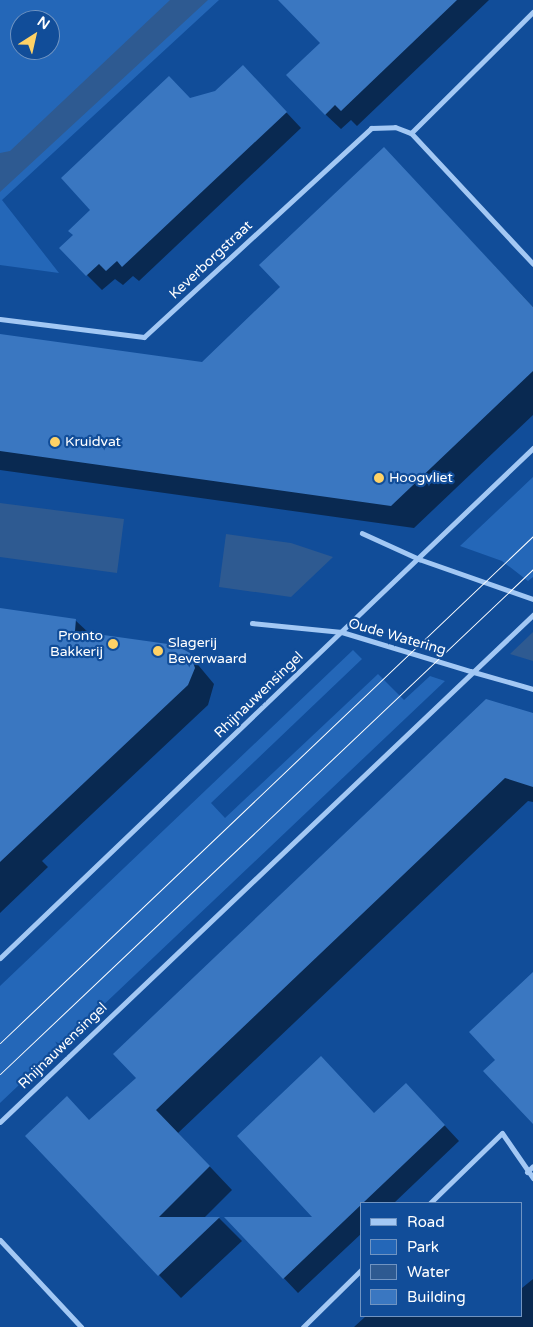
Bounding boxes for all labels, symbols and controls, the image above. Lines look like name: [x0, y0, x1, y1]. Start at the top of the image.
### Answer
north arrow: [10, 10, 60, 60]
text: N: [34, 13, 53, 33]
street label: Keverborgstraat: [166, 217, 256, 303]
place label: Kruidvat: [65, 434, 121, 450]
marker: Kruidvat: [49, 436, 61, 448]
place label: Hoogvliet: [389, 470, 453, 486]
marker: Hoogvliet: [373, 472, 385, 484]
street label: Oude Watering: [346, 615, 448, 659]
place label: Pronto Bakkerij: [50, 628, 103, 660]
place label: Slagerij Beverwaard: [168, 635, 247, 668]
marker: Pronto Bakkerij: [107, 638, 119, 650]
marker: Slagerij Beverwaard: [152, 645, 164, 657]
street label: Rhijnauwensingel: [211, 648, 307, 742]
street label: Rhijnauwensingel: [15, 999, 111, 1093]
legend: [360, 1202, 523, 1317]
text: Road: [407, 1213, 445, 1231]
text: Park: [407, 1238, 439, 1256]
text: Water: [407, 1263, 450, 1281]
text: Building: [407, 1288, 466, 1306]

